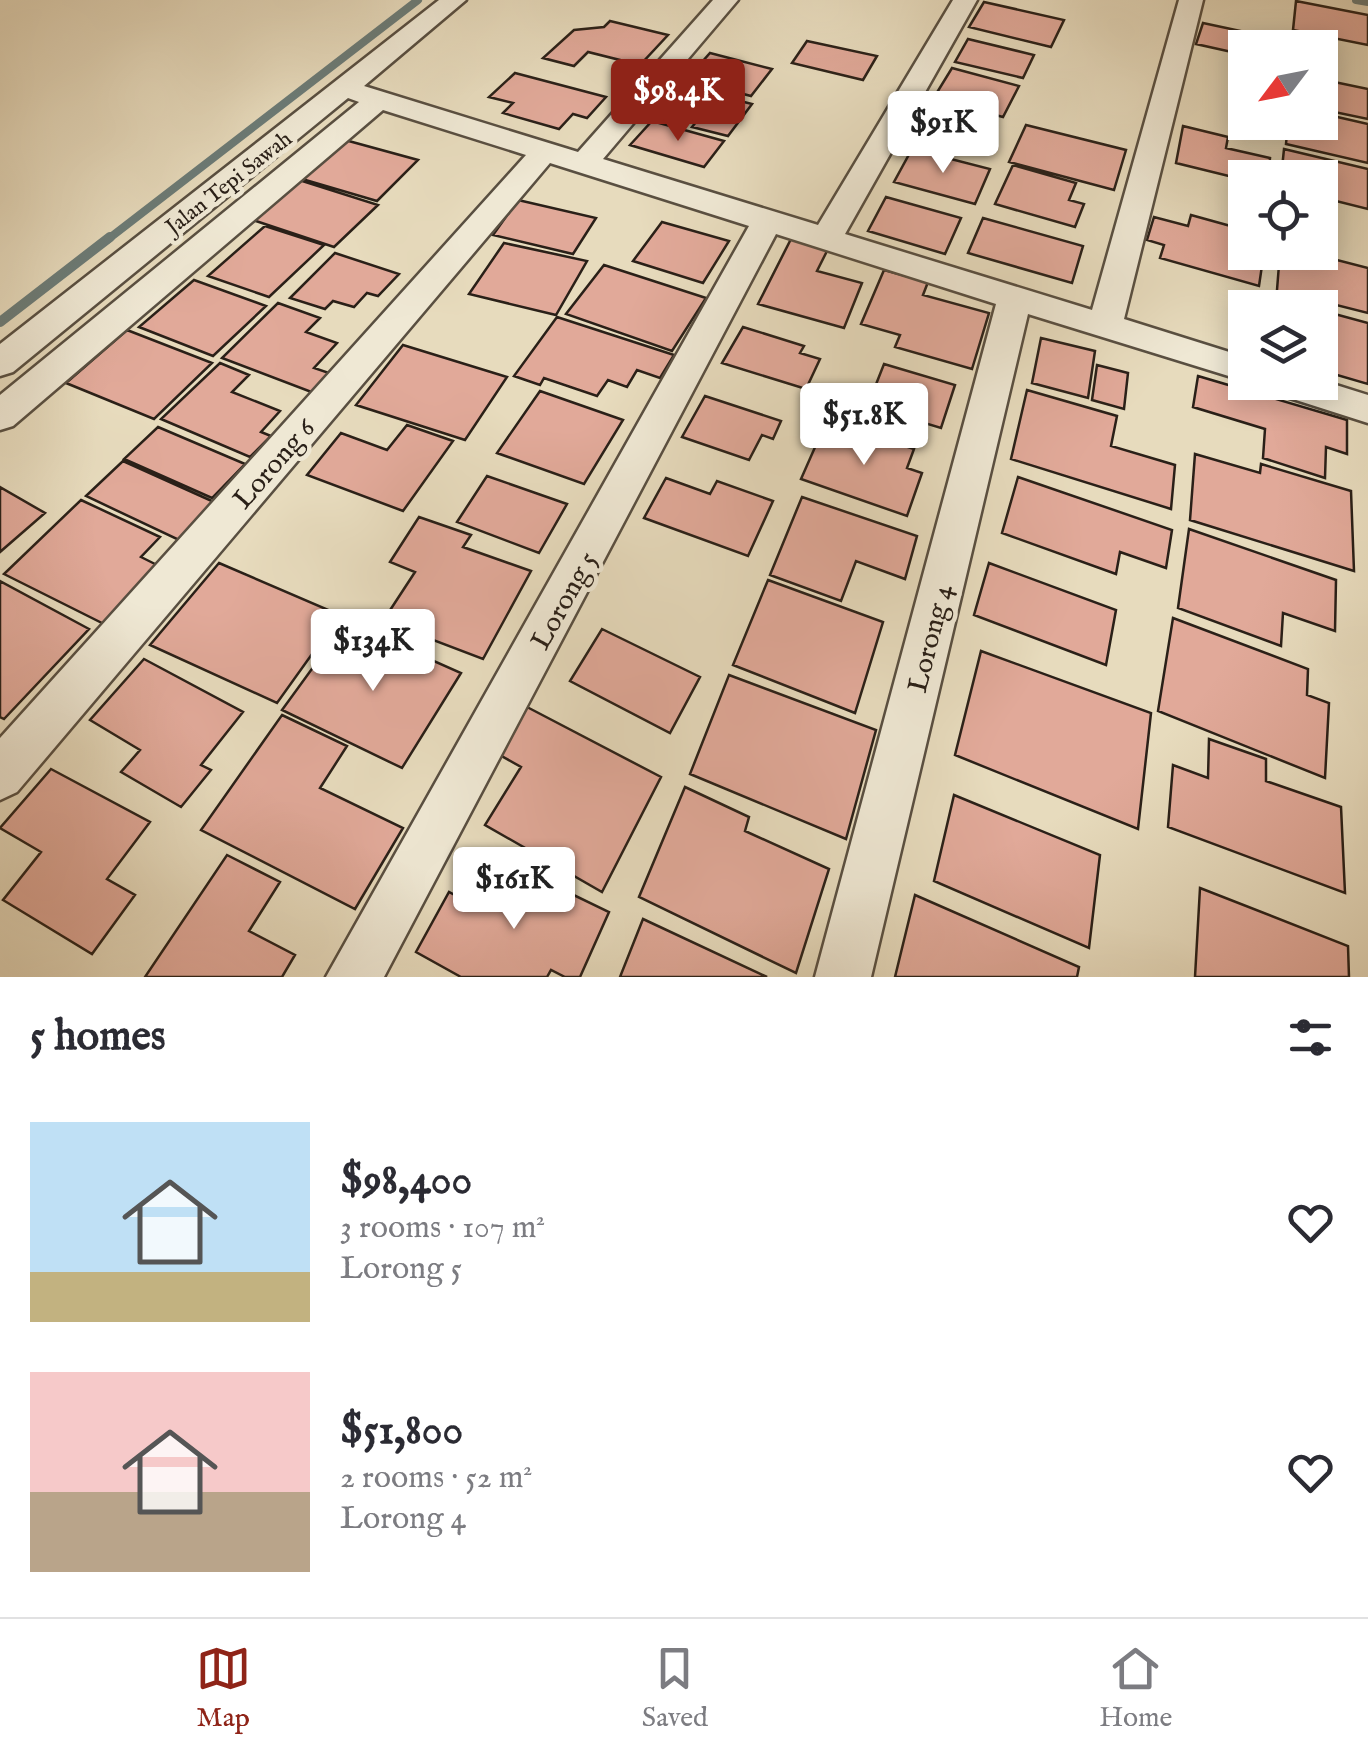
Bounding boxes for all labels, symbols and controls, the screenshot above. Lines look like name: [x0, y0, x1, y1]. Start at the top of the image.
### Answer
north arrow: [1228, 30, 1338, 140]
map controls: [1228, 30, 1338, 400]
pin: $98.4K: [597, 59, 759, 144]
text: $98.4K: [633, 71, 723, 112]
pin: $91K: [884, 91, 1002, 176]
text: $91K: [910, 103, 976, 144]
street label: Jalan Tepi Sawah: [158, 125, 298, 244]
button: locate: [1228, 160, 1338, 270]
button: layers: [1228, 290, 1338, 400]
pin: $51.8K: [783, 383, 945, 468]
text: $51.8K: [822, 395, 906, 436]
street label: Lorong 6: [226, 411, 324, 517]
street label: Lorong 5: [524, 546, 606, 656]
street label: Lorong 4: [901, 581, 962, 696]
pin: $134K: [303, 609, 443, 694]
text: $134K: [333, 621, 413, 662]
pin: $161K: [444, 847, 584, 932]
text: $161K: [475, 859, 553, 900]
icon: filters: [1283, 1010, 1338, 1065]
text: 5 homes: [30, 1011, 166, 1064]
text: $98,400: [340, 1155, 472, 1208]
icon: home: [110, 1162, 230, 1282]
icon: heart: [1283, 1195, 1338, 1250]
text: 3 rooms · 107 m²: [340, 1208, 545, 1249]
text: Lorong 5: [340, 1249, 462, 1290]
text: $51,800: [340, 1405, 463, 1458]
icon: home: [110, 1412, 230, 1532]
icon: heart: [1283, 1445, 1338, 1500]
text: 2 rooms · 52 m²: [340, 1458, 532, 1499]
text: Lorong 4: [340, 1499, 466, 1540]
tab: Map: [196, 1641, 251, 1736]
tab: Saved: [642, 1641, 708, 1736]
tab: Home: [1099, 1641, 1172, 1736]

